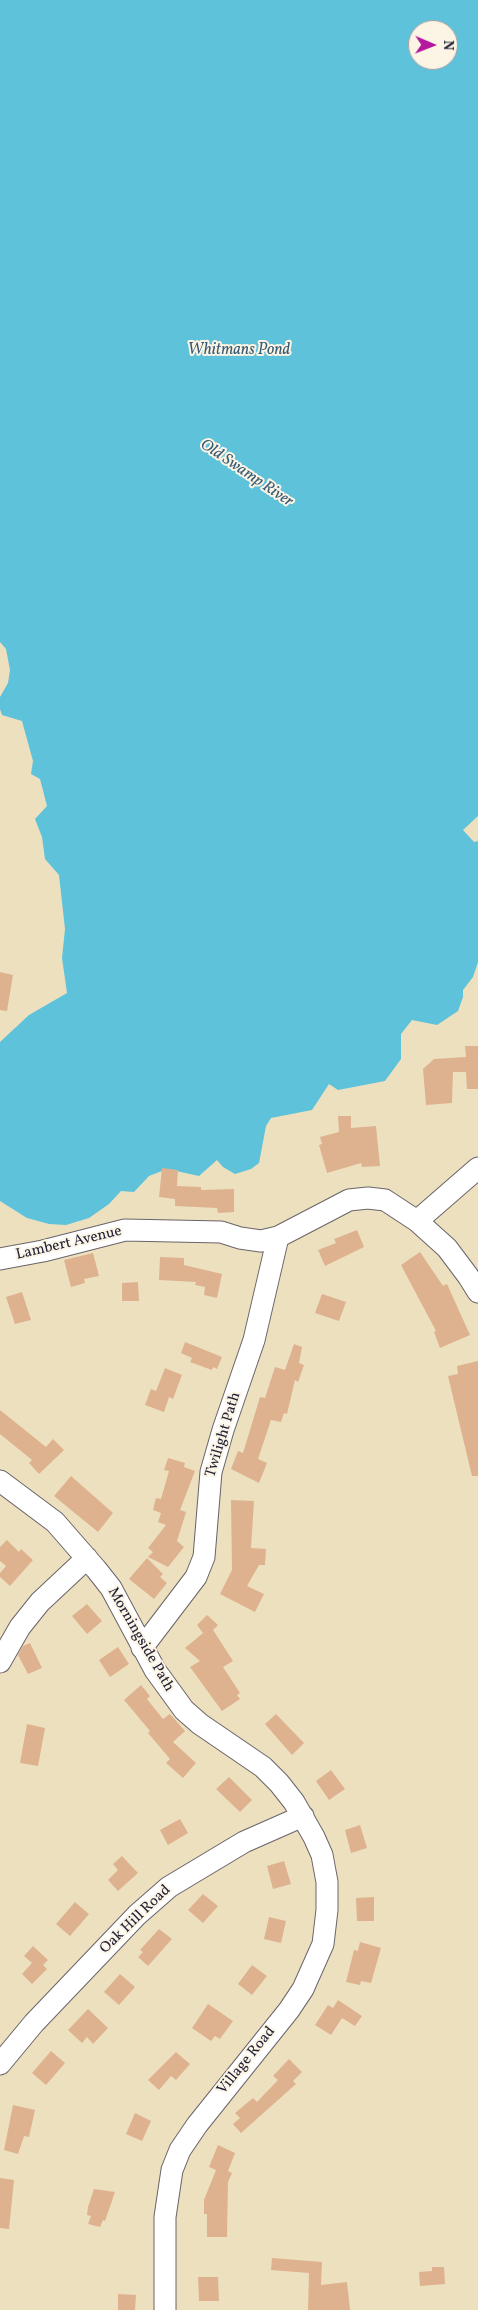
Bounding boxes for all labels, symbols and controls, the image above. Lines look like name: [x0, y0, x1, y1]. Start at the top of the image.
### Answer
north arrow: [408, 20, 458, 70]
text: N: [438, 40, 457, 50]
water label: Whitmans Pond: [188, 341, 290, 361]
water label: Old Swamp River: [196, 436, 296, 512]
street label: Lambert Avenue: [14, 1223, 124, 1265]
street label: Twilight Path: [203, 1390, 245, 1480]
street label: Morningside Path: [103, 1585, 177, 1695]
street label: Oak Hill Road: [97, 1882, 175, 1958]
street label: Village Road: [214, 2023, 280, 2099]

